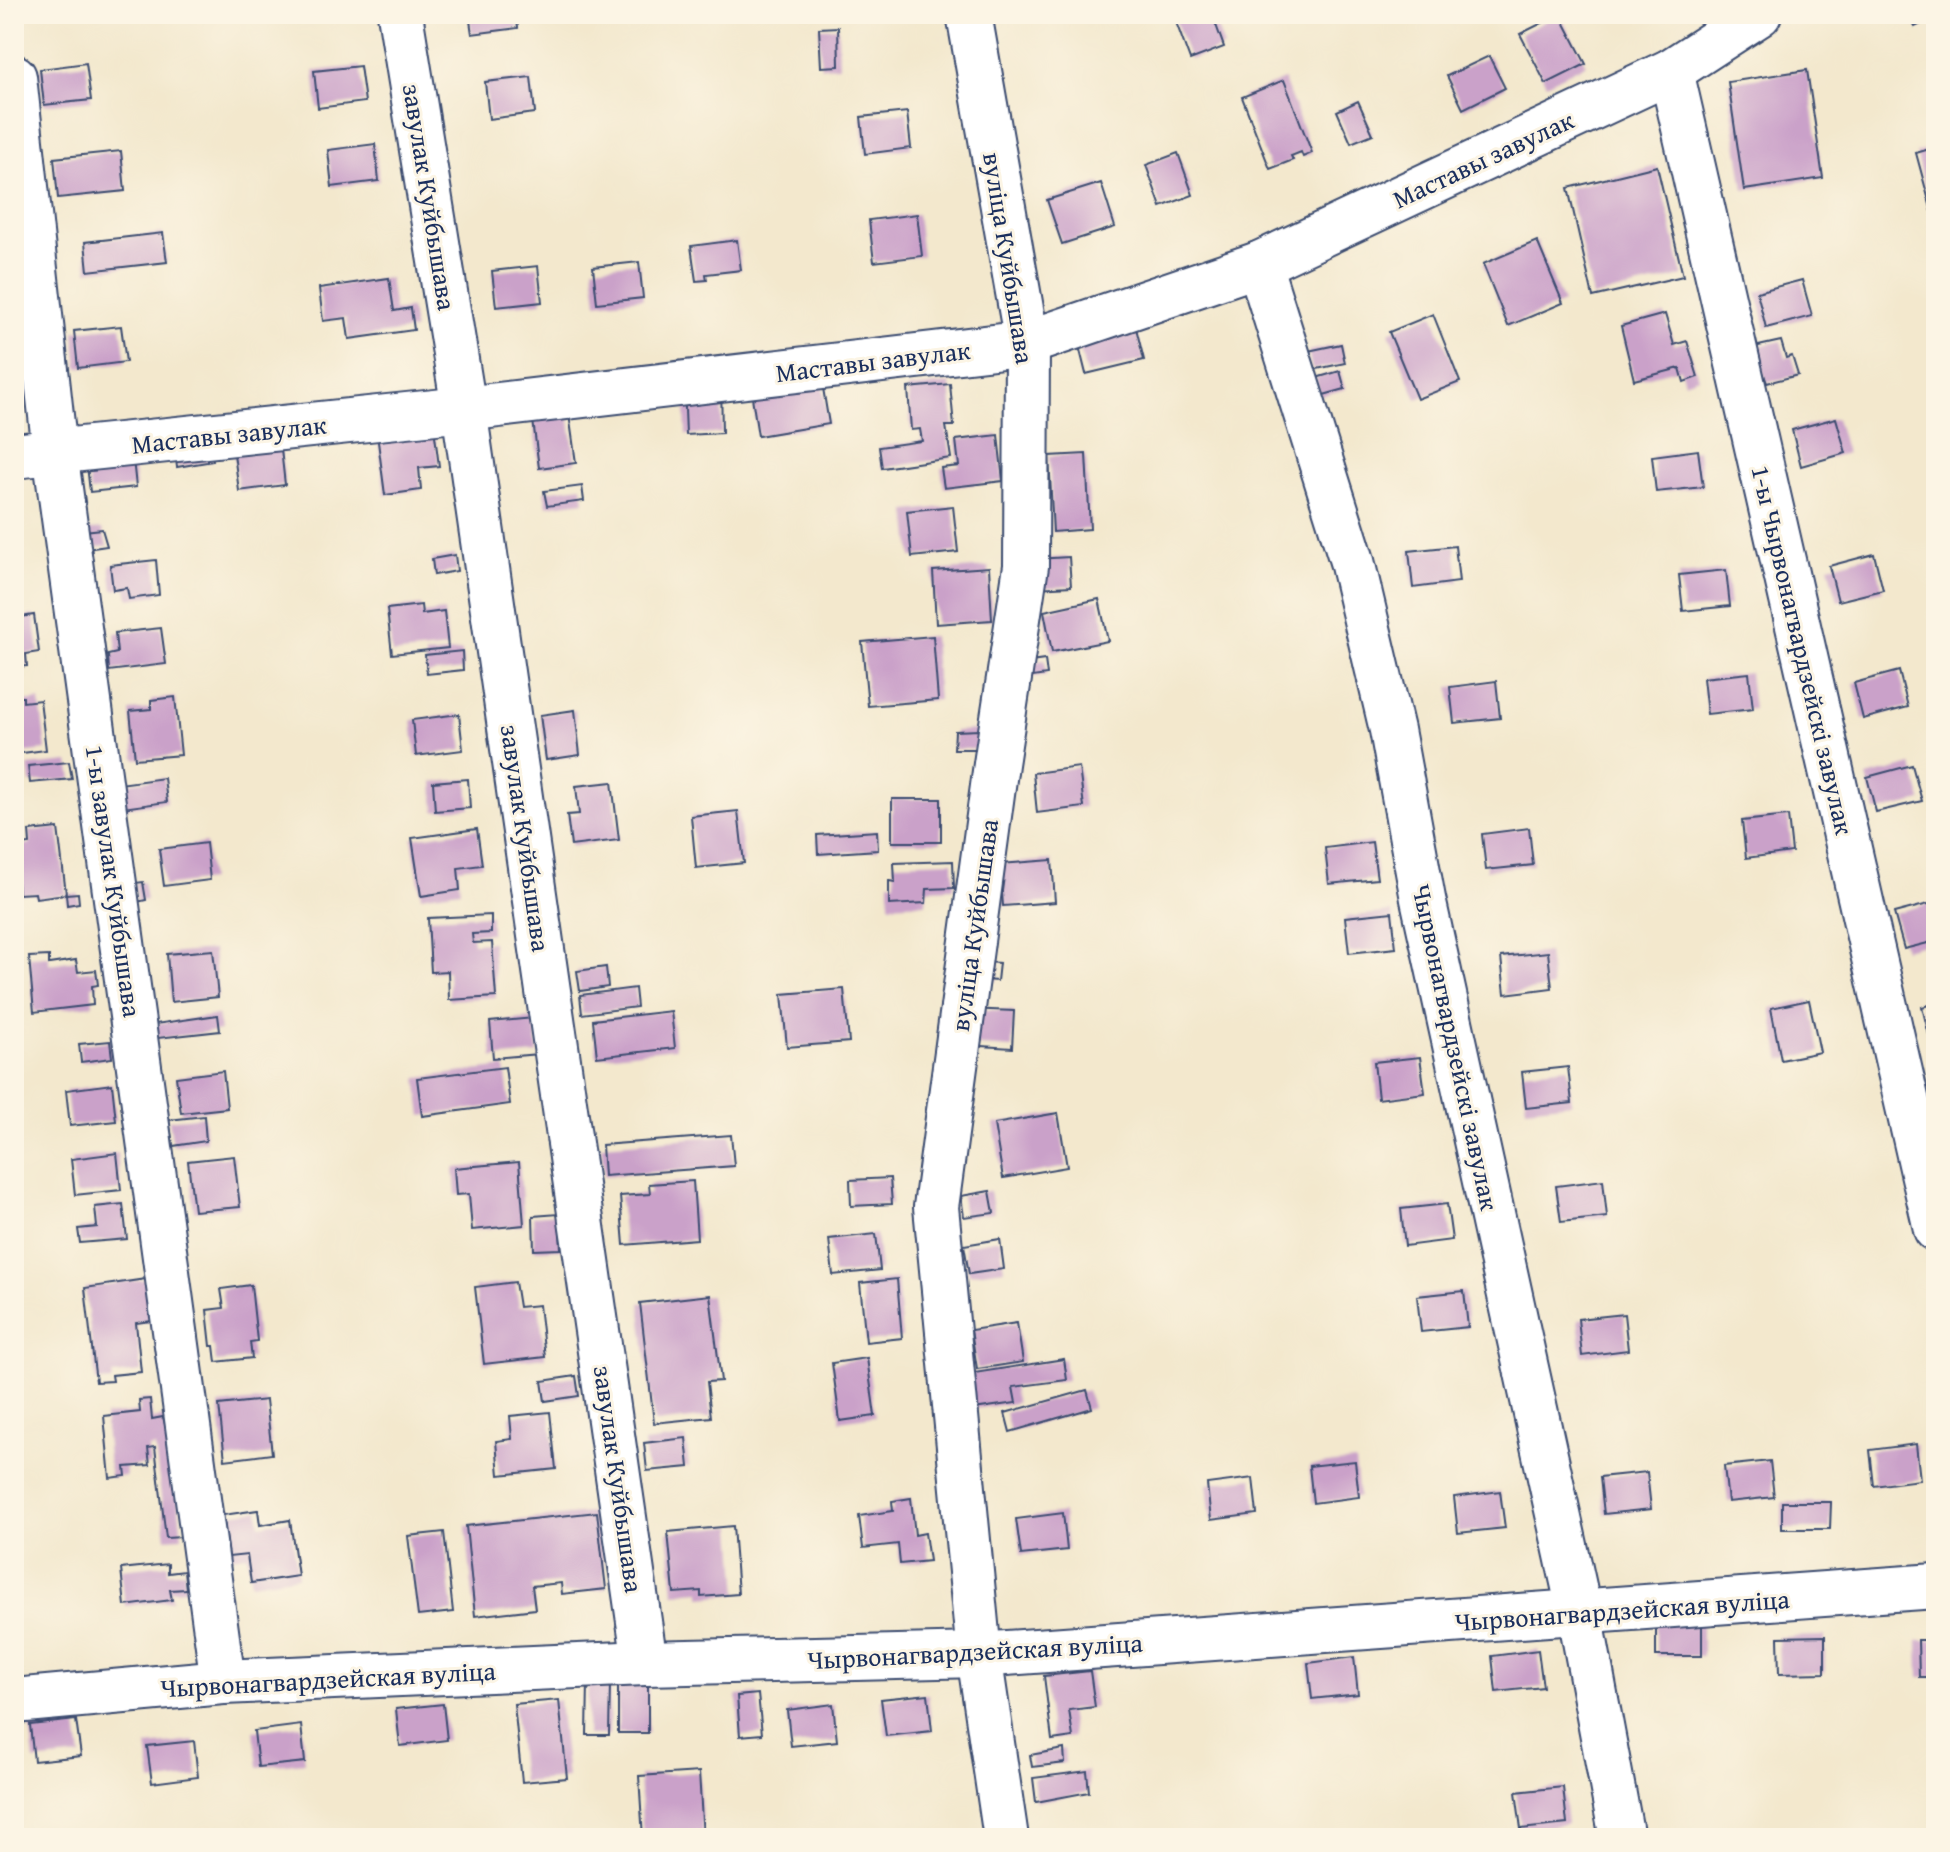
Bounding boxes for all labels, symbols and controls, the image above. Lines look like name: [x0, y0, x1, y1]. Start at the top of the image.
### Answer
street label: завулак Куйбышава: [393, 81, 467, 314]
street label: Маставы завулак: [1386, 100, 1580, 218]
street label: вуліца Куйбышава: [973, 149, 1045, 367]
street label: Маставы завулак: [773, 330, 973, 392]
street label: Маставы завулак: [130, 404, 329, 464]
street label: 1-ы Чырвонагвардзейскі завулак: [1741, 461, 1865, 839]
street label: завулак Куйбышава: [491, 722, 561, 955]
street label: 1-ы завулак Куйбышава: [76, 742, 152, 1020]
street label: вуліца Куйбышава: [940, 816, 1008, 1034]
street label: Чырвонагвардзейскі завулак: [1402, 880, 1510, 1214]
street label: завулак Куйбышава: [584, 1363, 654, 1596]
street label: Чырвонагвардзейская вуліца: [1453, 1579, 1791, 1641]
street label: Чырвонагвардзейская вуліца: [806, 1623, 1144, 1679]
street label: Чырвонагвардзейская вуліца: [159, 1651, 497, 1707]

